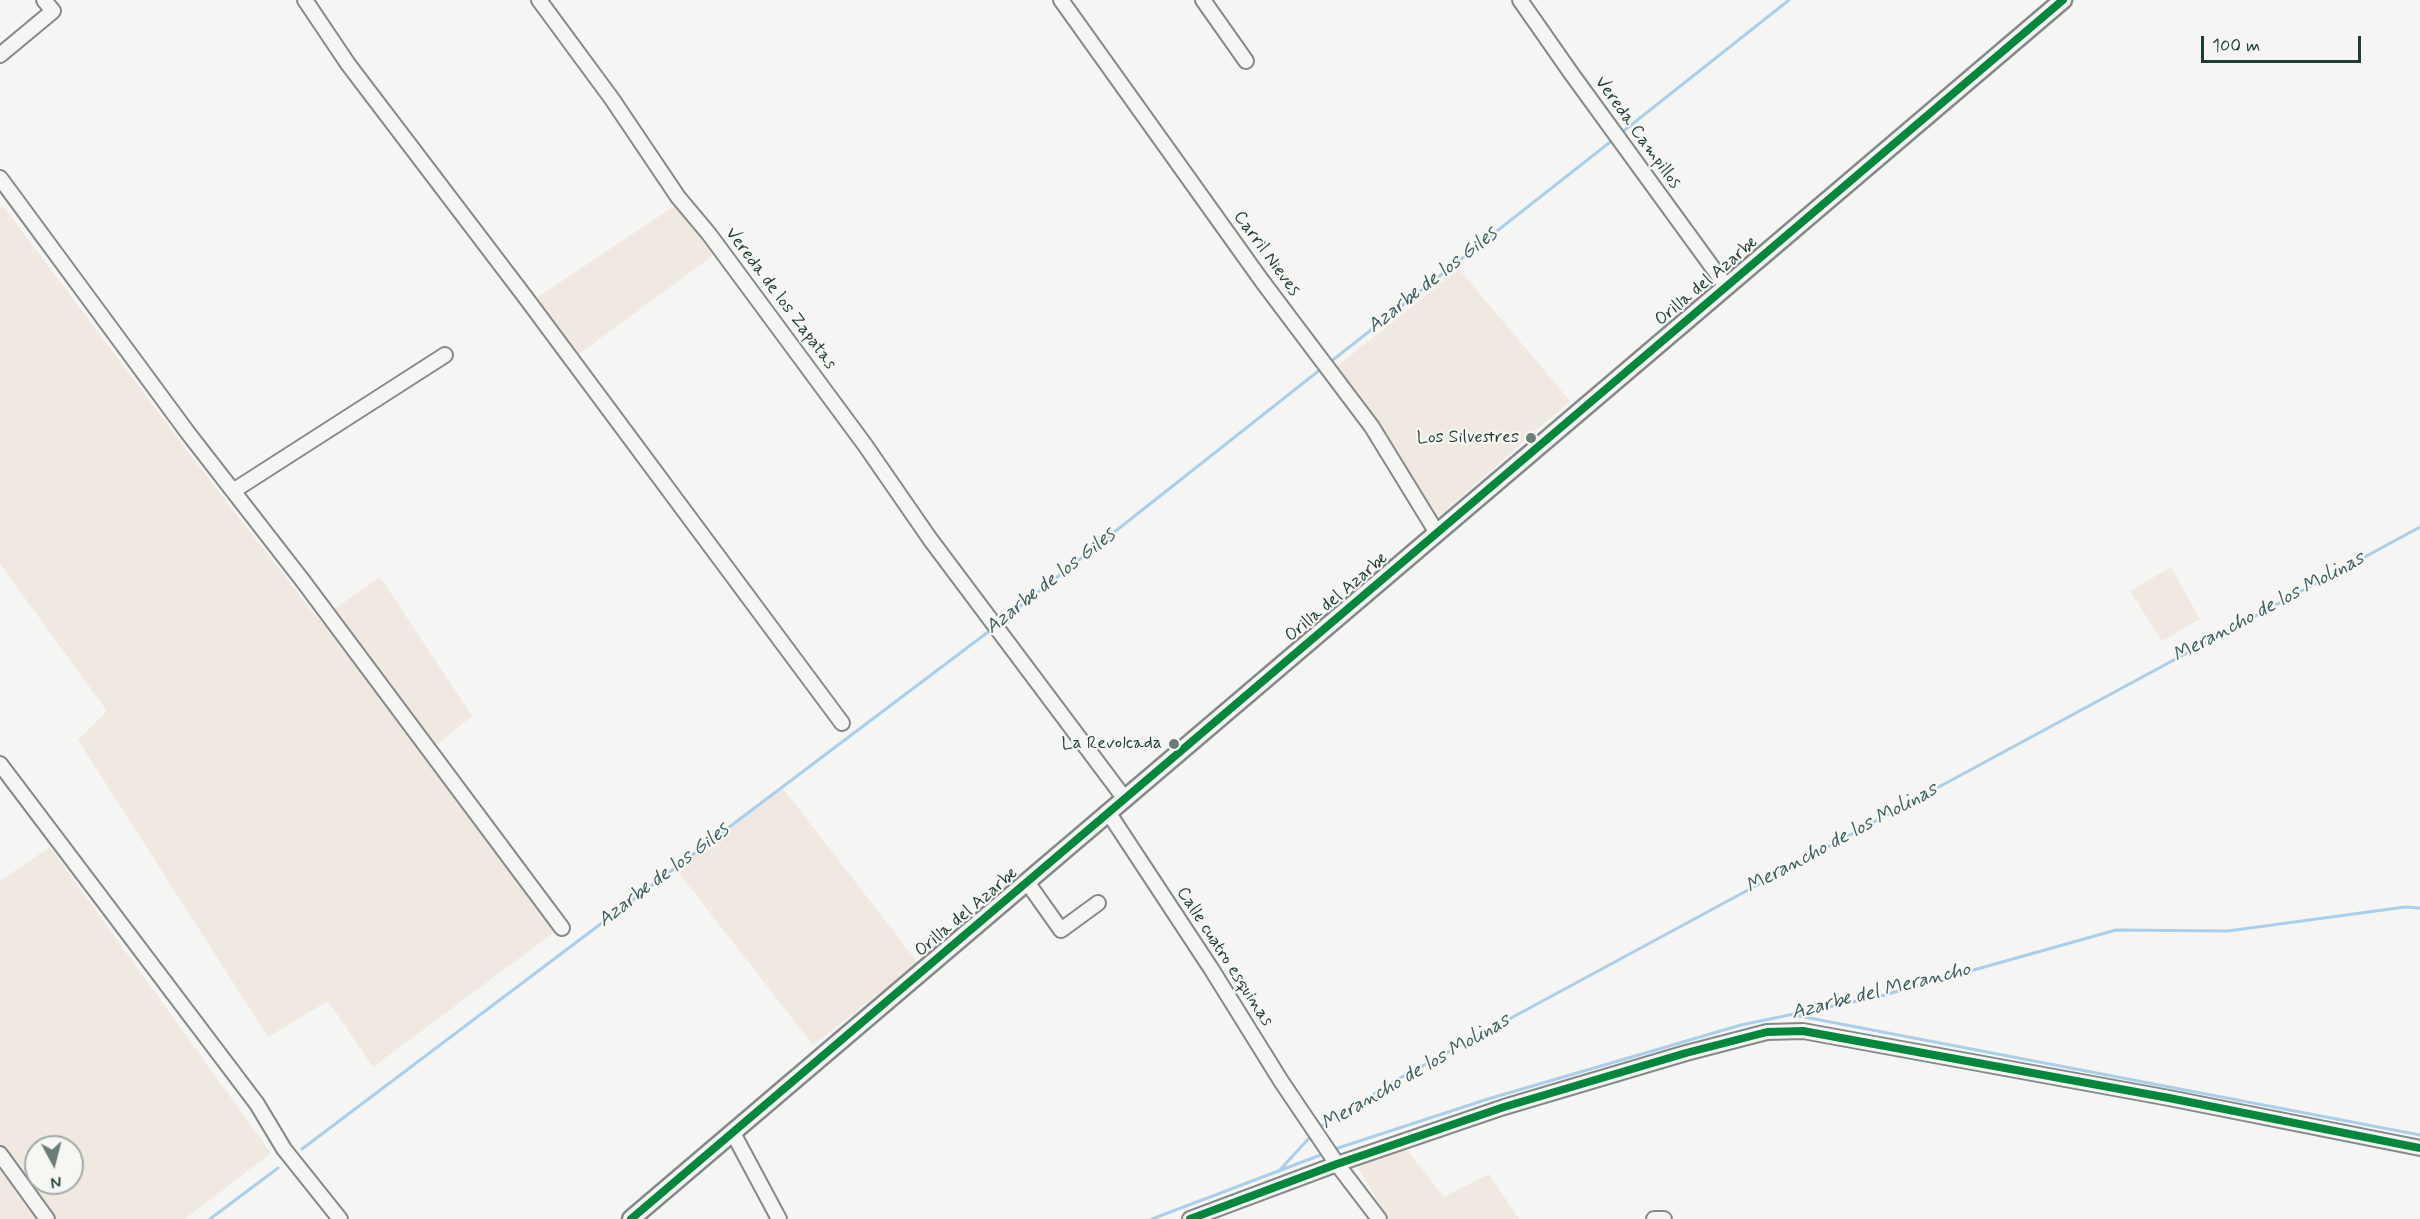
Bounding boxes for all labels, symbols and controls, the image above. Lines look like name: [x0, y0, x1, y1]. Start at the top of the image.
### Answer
scale bar: [2204, 24, 2364, 62]
text: 100 m: [2212, 34, 2260, 58]
street label: Vereda Campillos: [1589, 73, 1685, 193]
street label: Carril Nieves: [1228, 207, 1304, 301]
water label: Azarbe de los Giles: [1363, 223, 1503, 339]
street label: Vereda de los Zapatas: [720, 224, 840, 374]
street label: Orilla del Azarbe: [1651, 233, 1763, 331]
place label: Los Silvestres: [1417, 427, 1519, 449]
marker: Los Silvestres: [1524, 431, 1538, 445]
water label: Azarbe de los Giles: [981, 524, 1121, 640]
water label: Merancho de los Molinas: [2169, 547, 2369, 669]
street label: Orilla del Azarbe: [1281, 549, 1393, 647]
place label: La Revolcada: [1062, 733, 1162, 755]
marker: La Revolcada: [1167, 737, 1181, 751]
water label: Merancho de los Molinas: [1742, 778, 1942, 900]
water label: Azarbe de los Giles: [594, 819, 734, 933]
street label: Orilla del Azarbe: [911, 864, 1023, 962]
street label: Calle cuatro esquinas: [1171, 883, 1277, 1031]
water label: Azarbe del Merancho: [1789, 958, 1973, 1026]
water label: Merancho de los Molinas: [1318, 1009, 1514, 1137]
north arrow: [24, 1135, 84, 1195]
text: N: [49, 1170, 63, 1192]

